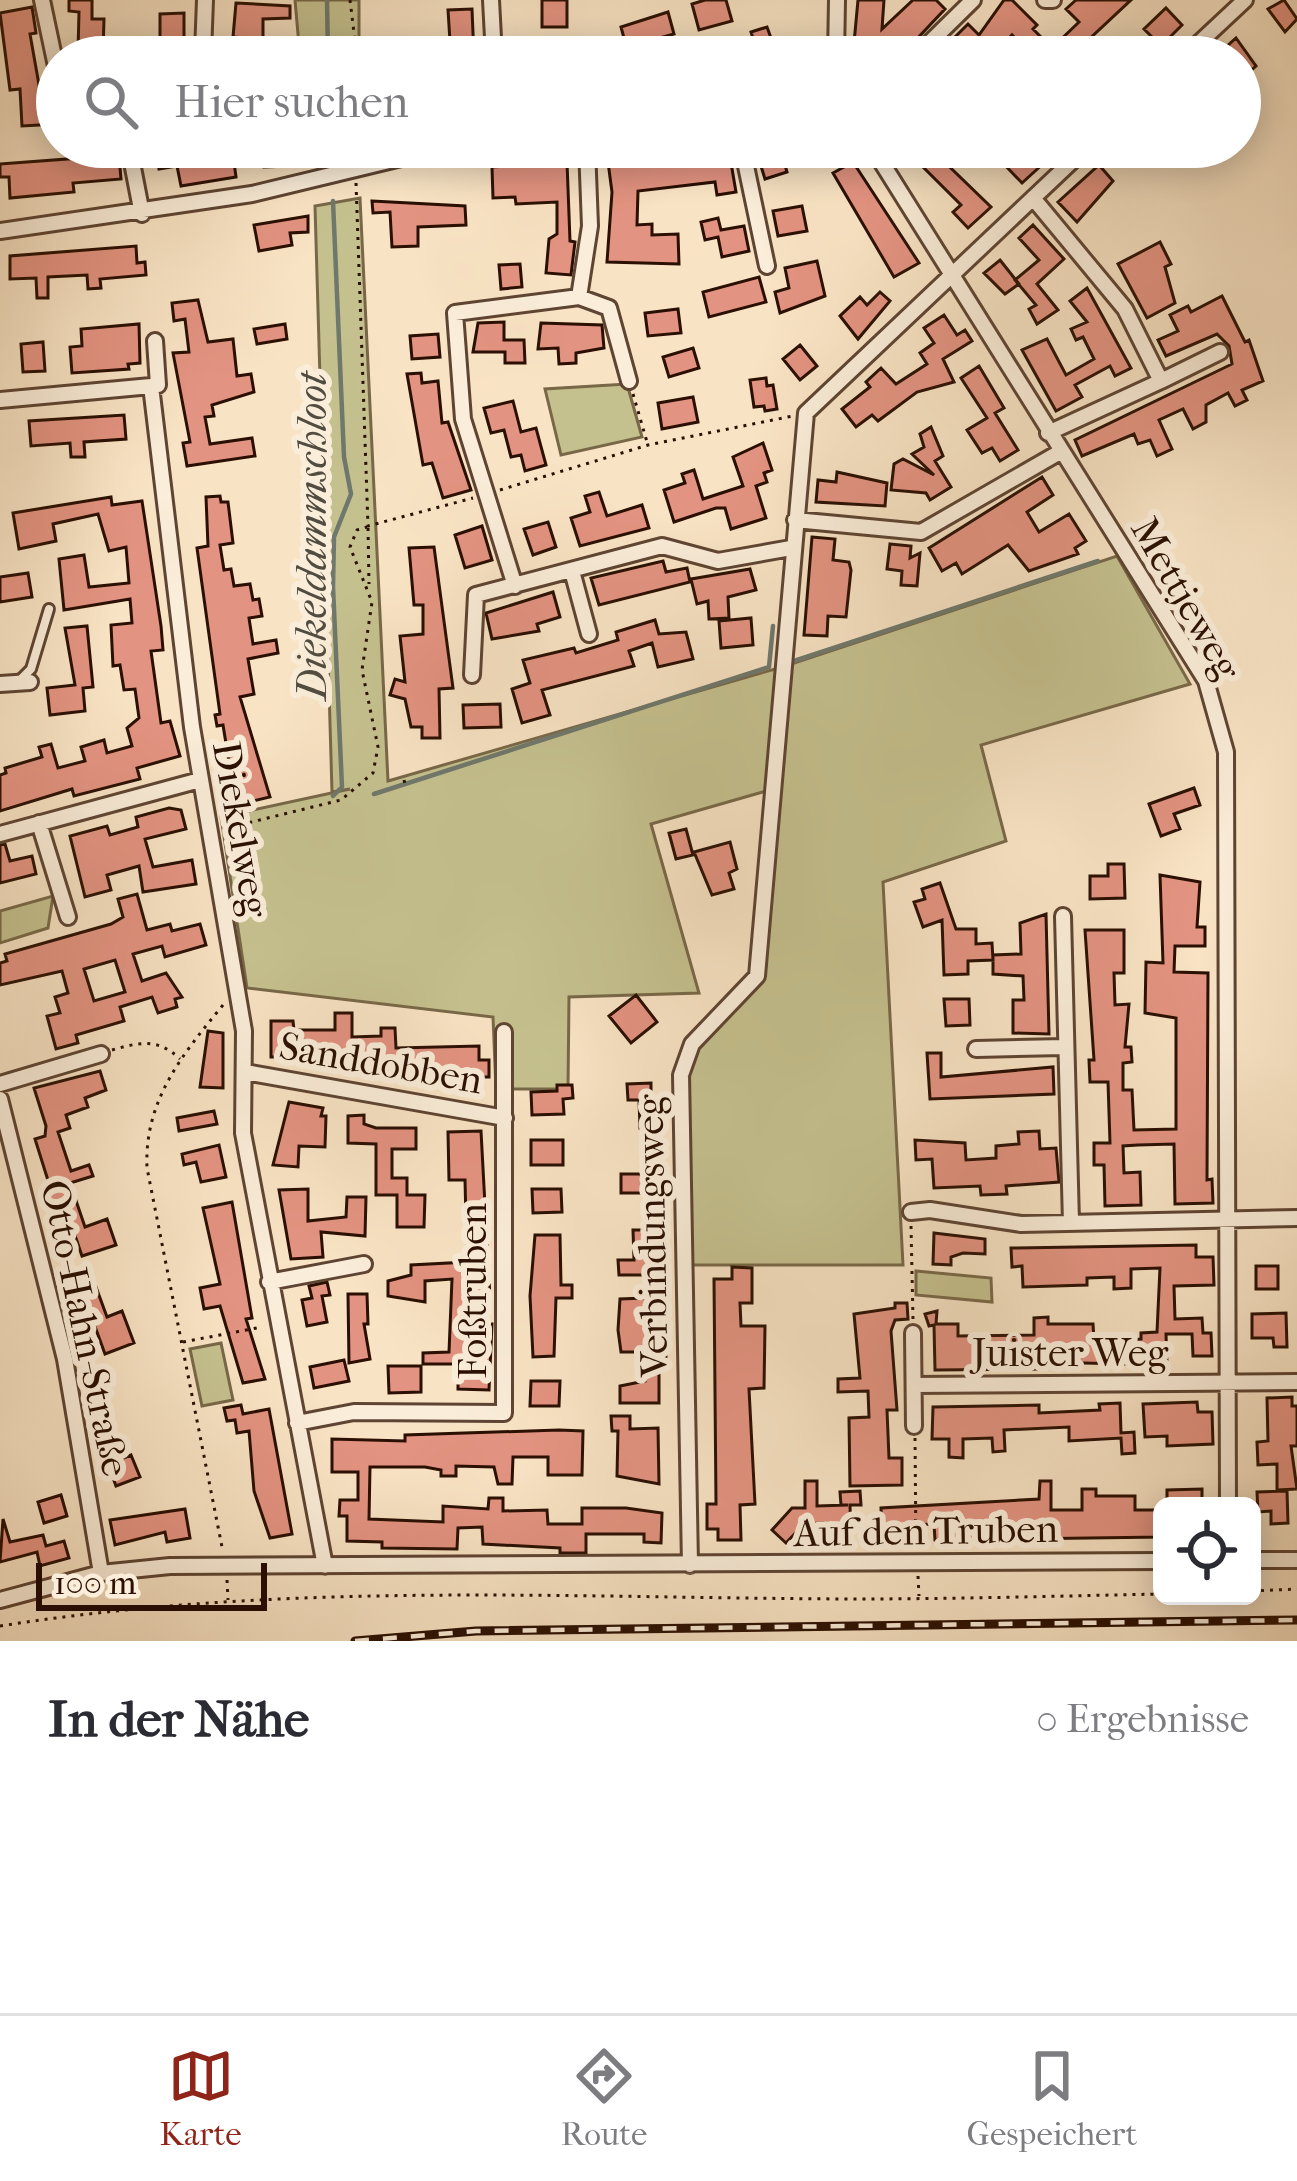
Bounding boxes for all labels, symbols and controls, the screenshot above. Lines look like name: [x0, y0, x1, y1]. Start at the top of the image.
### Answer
search box: [36, 36, 1261, 168]
icon: search: [78, 69, 144, 135]
text: Hier suchen: [174, 76, 409, 129]
water label: Diekeldammschloot: [288, 370, 337, 703]
street label: Mettjeweg: [1121, 509, 1252, 689]
street label: Diekelweg: [203, 738, 279, 922]
street label: Sanddobben: [276, 1023, 486, 1104]
street label: Verbindungsweg: [627, 1093, 677, 1379]
street label: Otto-Hahn-Straße: [31, 1176, 139, 1480]
street label: Foßtruben: [450, 1202, 496, 1379]
street label: Juister Weg: [969, 1330, 1169, 1376]
map controls: [1153, 1497, 1261, 1605]
button: locate: [1153, 1497, 1261, 1605]
street label: Auf den Truben: [791, 1506, 1059, 1556]
scale bar: [36, 1557, 267, 1610]
text: 100 m: [54, 1564, 137, 1603]
text: In der Nähe: [48, 1689, 309, 1749]
text: 0 Ergebnisse: [1036, 1696, 1249, 1742]
tab: Karte: [160, 2043, 242, 2154]
tab: Route: [561, 2043, 647, 2154]
tab: Gespeichert: [967, 2043, 1137, 2154]

